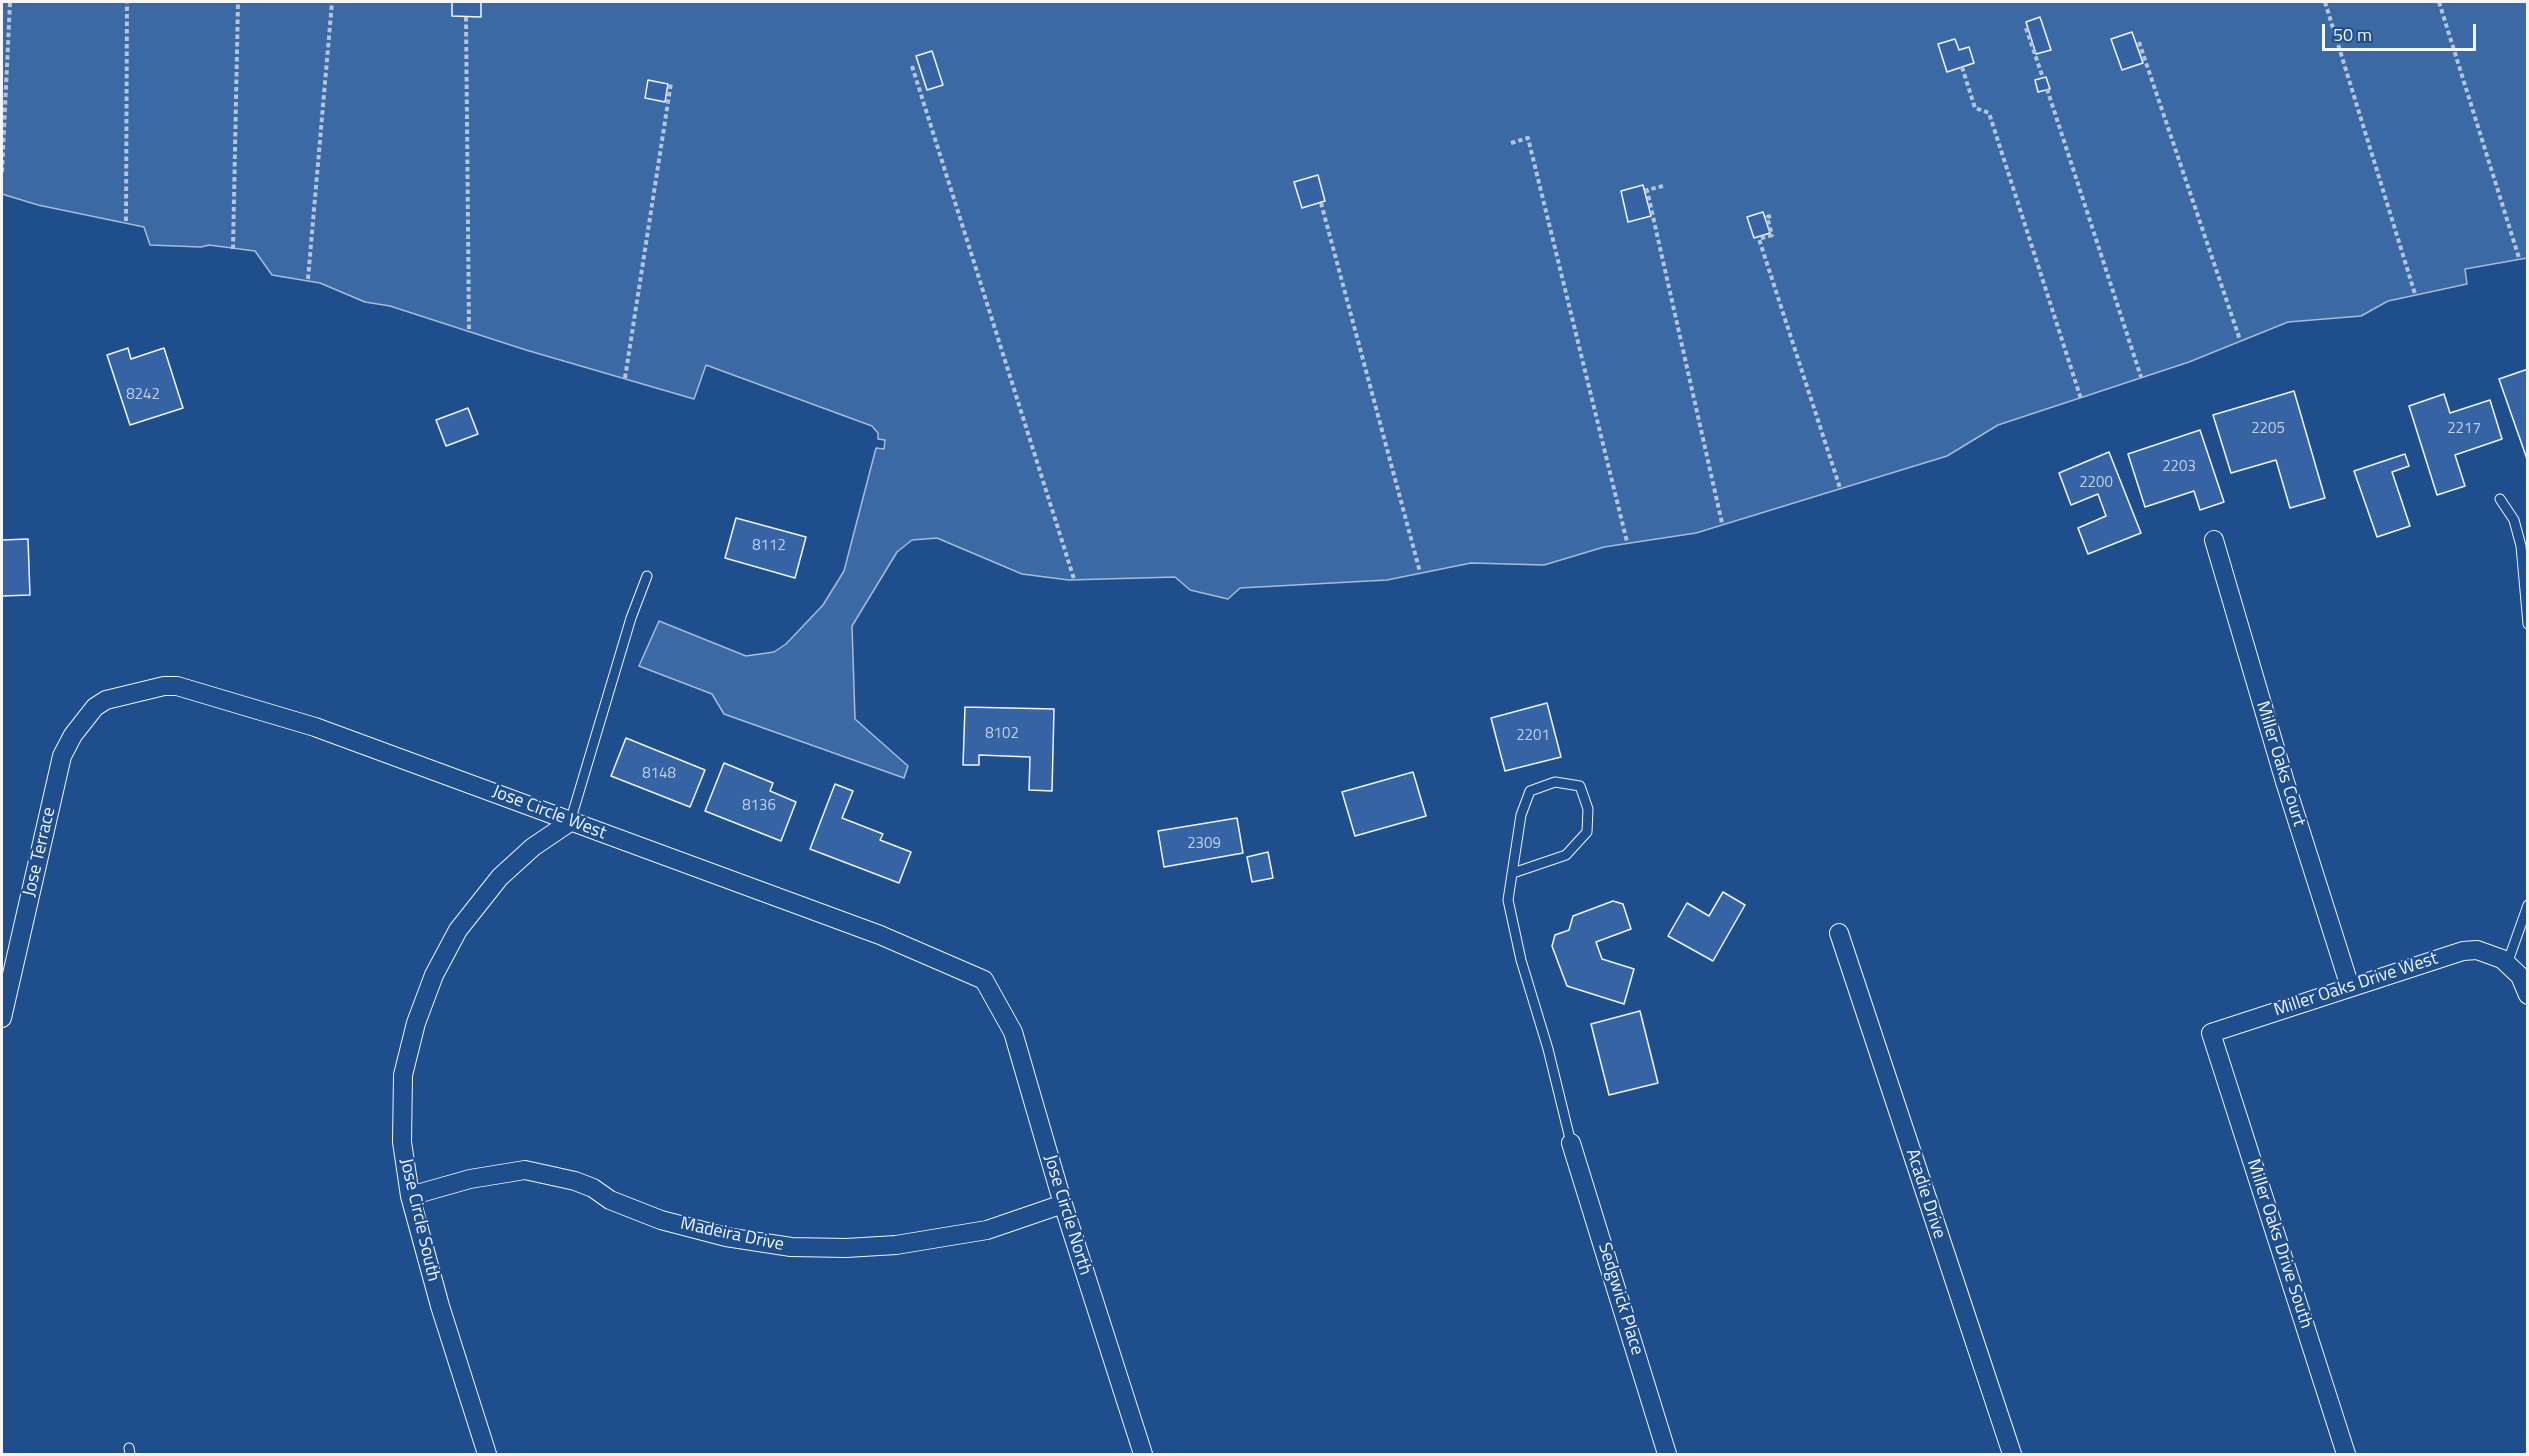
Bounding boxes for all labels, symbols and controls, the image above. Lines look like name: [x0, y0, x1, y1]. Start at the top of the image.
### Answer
scale bar: [2325, 12, 2480, 50]
text: 50 m: [2333, 21, 2372, 48]
house number: 8242: [126, 386, 160, 404]
house number: 2205: [2251, 420, 2285, 438]
house number: 2217: [2447, 420, 2481, 438]
house number: 2203: [2162, 458, 2196, 476]
house number: 2200: [2079, 474, 2113, 492]
house number: 8112: [752, 537, 786, 555]
street label: Miller Oaks Court: [2251, 699, 2309, 829]
house number: 8102: [985, 725, 1019, 743]
house number: 2201: [1516, 727, 1550, 745]
house number: 8148: [642, 765, 676, 783]
street label: Jose Circle West: [489, 781, 609, 845]
house number: 8136: [742, 797, 776, 815]
street label: Jose Terrace: [19, 805, 61, 899]
house number: 2309: [1187, 835, 1221, 853]
street label: Miller Oaks Drive West: [2271, 948, 2441, 1022]
street label: Acadie Drive: [1900, 1146, 1950, 1242]
street label: Jose Circle North: [1038, 1152, 1096, 1278]
street label: Jose Circle South: [394, 1156, 444, 1284]
street label: Miller Oaks Drive South: [2241, 1157, 2317, 1331]
street label: Madeira Drive: [678, 1213, 786, 1257]
street label: Sedgwick Place: [1593, 1240, 1647, 1358]

